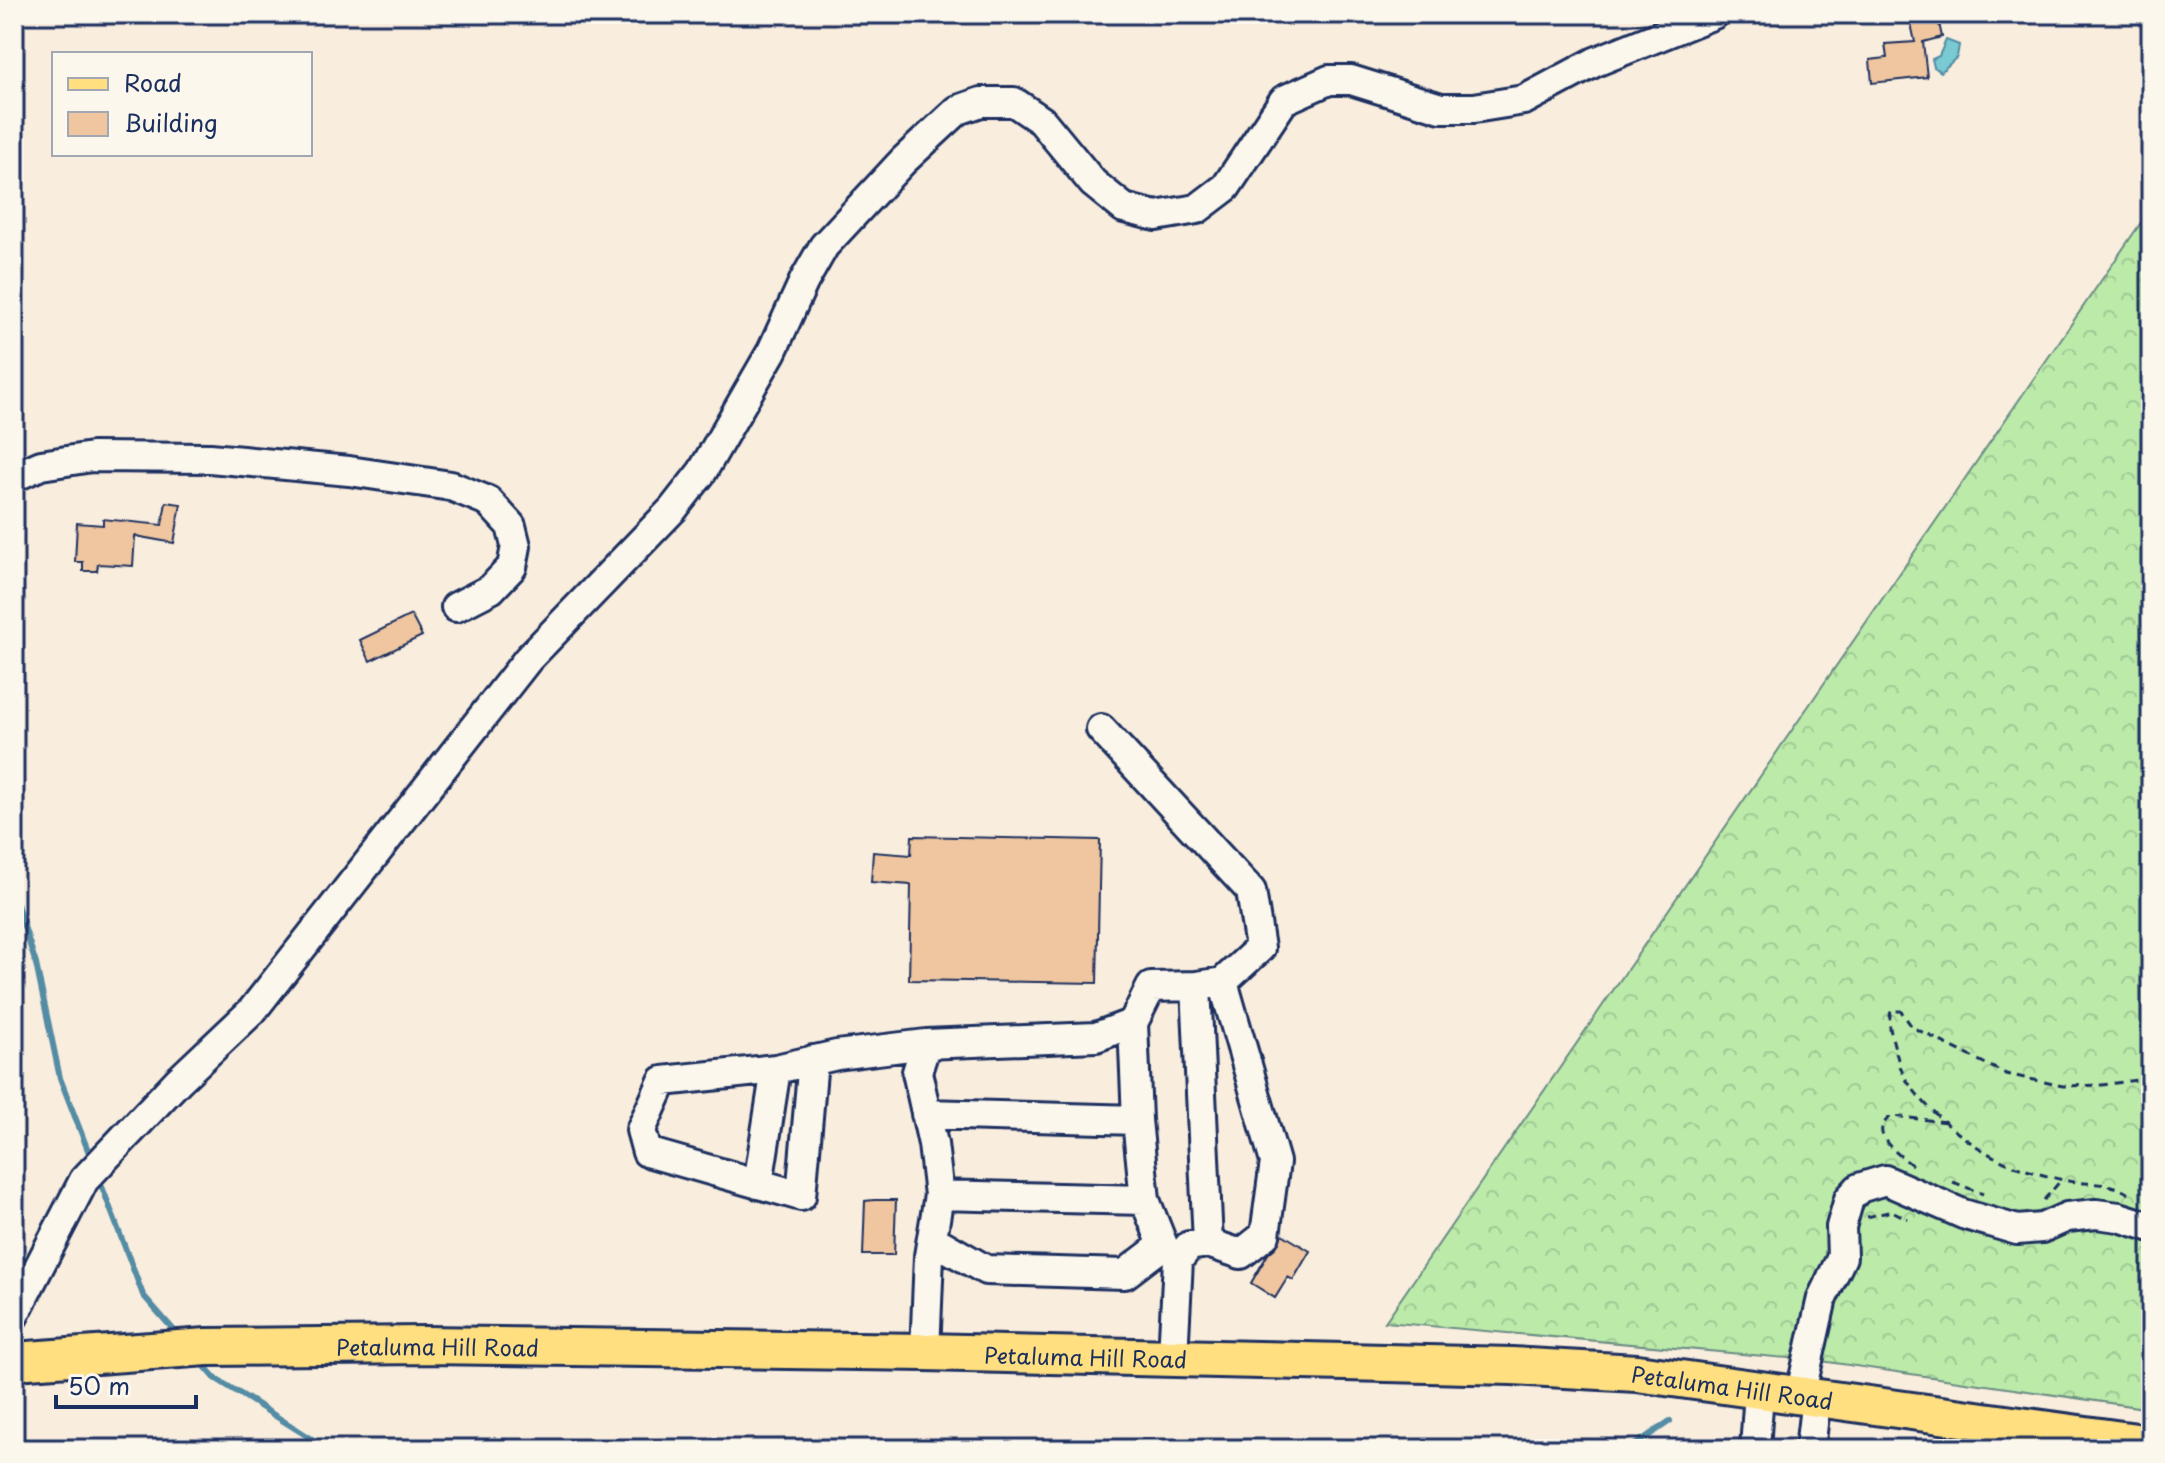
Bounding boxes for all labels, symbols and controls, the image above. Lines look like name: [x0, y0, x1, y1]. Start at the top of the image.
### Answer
legend: [52, 52, 312, 156]
text: Road: [124, 64, 182, 100]
text: Building: [124, 104, 218, 140]
street label: Petaluma Hill Road: [336, 1328, 539, 1363]
street label: Petaluma Hill Road: [984, 1337, 1187, 1375]
street label: Petaluma Hill Road: [1629, 1356, 1835, 1416]
scale bar: [56, 1359, 196, 1409]
text: 50 m: [68, 1367, 130, 1403]

